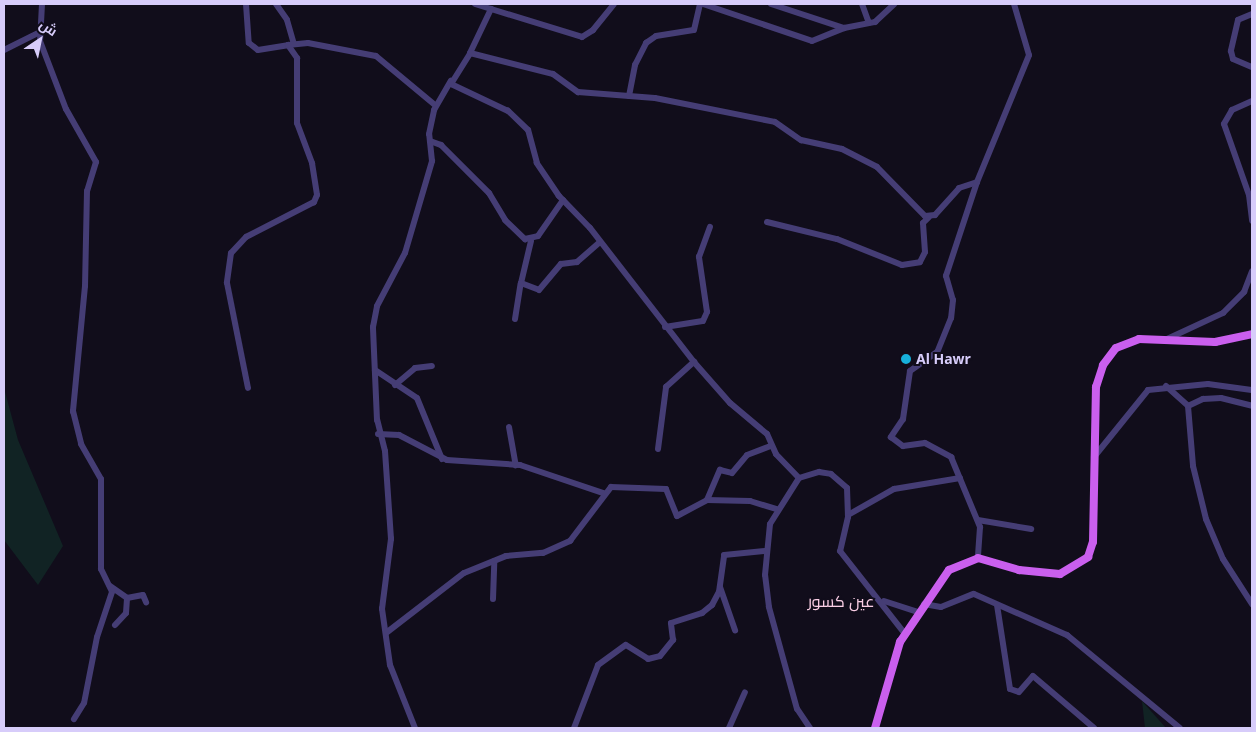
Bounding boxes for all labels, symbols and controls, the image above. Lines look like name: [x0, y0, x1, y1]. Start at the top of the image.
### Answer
text: ش: [36, 14, 61, 40]
north arrow: [15, 15, 65, 65]
place label: Al Hawr: [916, 351, 971, 367]
marker: Al Hawr: [900, 353, 912, 365]
district label: عين كسور: [808, 591, 874, 611]

